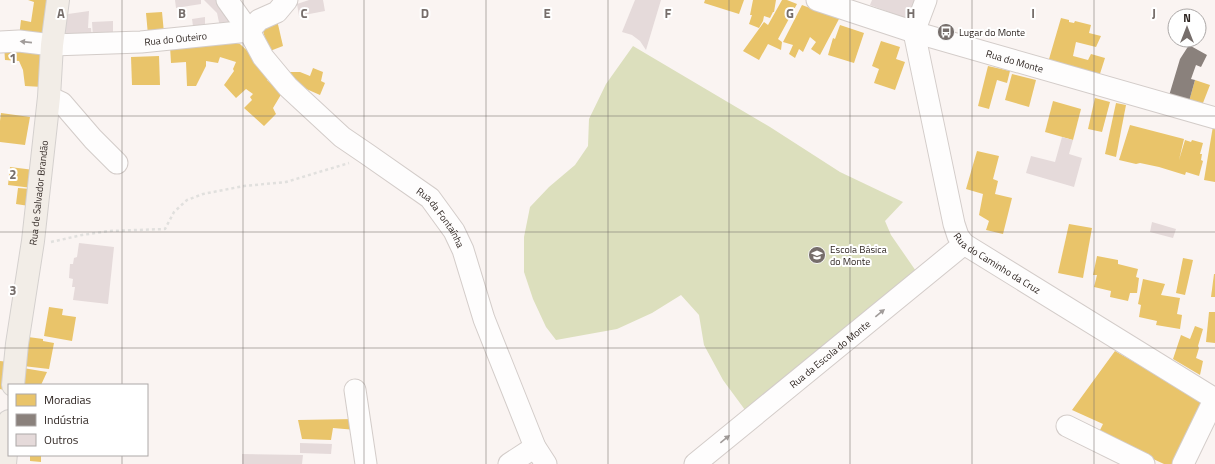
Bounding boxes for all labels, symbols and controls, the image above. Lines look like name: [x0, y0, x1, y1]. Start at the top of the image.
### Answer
text: A: [57, 3, 65, 23]
text: B: [178, 3, 186, 23]
text: C: [300, 3, 308, 23]
text: D: [421, 3, 429, 23]
text: E: [543, 3, 551, 23]
text: F: [665, 3, 672, 23]
text: G: [786, 3, 794, 23]
text: H: [907, 3, 915, 23]
text: I: [1031, 3, 1035, 23]
text: J: [1152, 3, 1156, 23]
north arrow: [1167, 8, 1207, 48]
text: N: [1183, 10, 1191, 26]
bus stop icon: Lugar do Monte: [936, 22, 956, 42]
place label: Lugar do Monte: [959, 25, 1025, 40]
street label: Rua do Outeiro: [144, 28, 208, 50]
one-way arrow: [20, 39, 32, 45]
street label: Rua do Monte: [984, 46, 1045, 77]
text: 1: [9, 48, 17, 68]
street label: Rua de Salvador Brandão: [25, 139, 52, 246]
text: 2: [9, 164, 17, 184]
street label: Rua da Fontaínha: [413, 184, 468, 250]
street label: Rua do Caminho da Cruz: [950, 229, 1044, 298]
place label: Escola Básica do Monte: [830, 242, 887, 269]
school or university icon: Escola Básica do Monte: [807, 245, 827, 265]
text: 3: [9, 280, 17, 300]
one-way arrow: [874, 308, 885, 317]
street label: Rua da Escola do Monte: [786, 317, 874, 392]
legend: [8, 384, 148, 456]
text: Moradias: [44, 390, 92, 409]
text: Indústria: [44, 410, 89, 429]
text: Outros: [44, 430, 79, 449]
one-way arrow: [719, 435, 730, 444]

